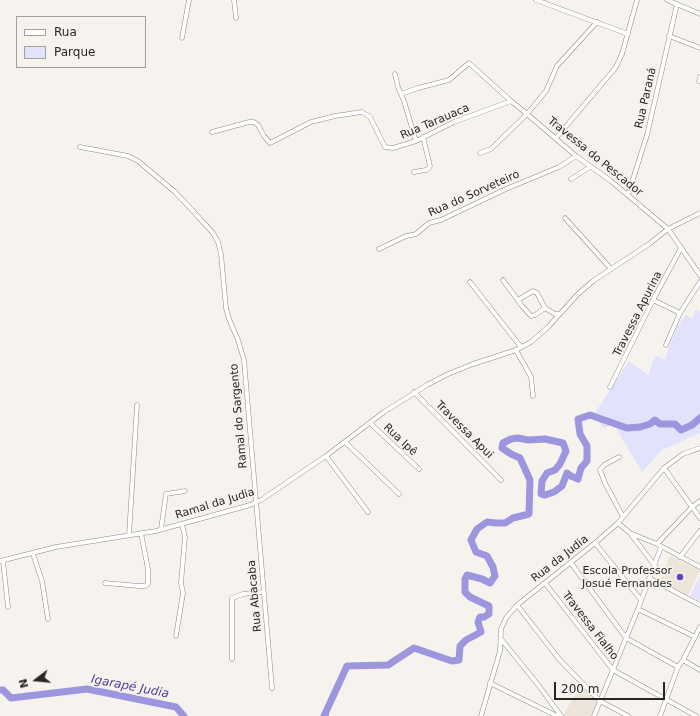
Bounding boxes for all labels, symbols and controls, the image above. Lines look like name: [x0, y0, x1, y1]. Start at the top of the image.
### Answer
legend: [16, 16, 146, 68]
text: Rua: [54, 25, 77, 39]
text: Parque: [54, 45, 95, 59]
street label: Rua Paraná: [633, 66, 659, 130]
street label: Rua Tarauaca: [398, 102, 472, 142]
street label: Travessa do Pescador: [545, 115, 645, 199]
street label: Rua do Sorveteiro: [426, 168, 522, 220]
street label: Travessa Apurina: [611, 269, 665, 359]
street label: Ramal do Sargento: [228, 363, 250, 469]
street label: Travessa Apui: [433, 399, 495, 461]
street label: Rua Ipê: [380, 421, 420, 459]
street label: Ramal da Judia: [174, 486, 256, 522]
street label: Rua da Judia: [529, 533, 591, 585]
street label: Rua Abacaba: [245, 560, 265, 632]
place label: Escola Professor Josué Fernandes: [582, 564, 672, 590]
marker: Escola Professor Josué Fernandes: [675, 572, 685, 582]
street label: Travessa Fialho: [559, 589, 621, 663]
north arrow: [16, 660, 56, 700]
water label: Igarapé Judia: [90, 672, 170, 702]
scale bar: [556, 674, 667, 700]
text: N: [16, 677, 32, 690]
text: 200 m: [561, 682, 599, 696]

